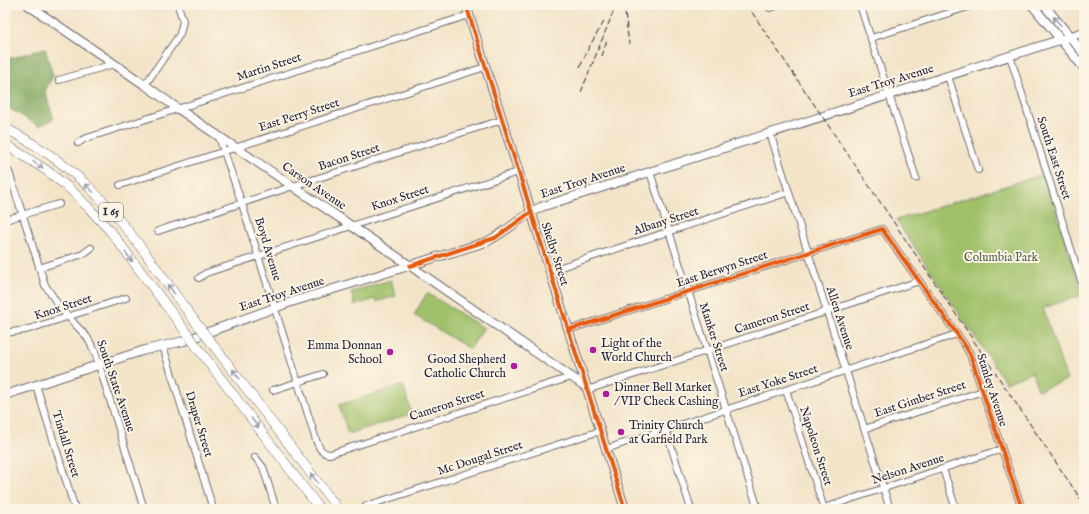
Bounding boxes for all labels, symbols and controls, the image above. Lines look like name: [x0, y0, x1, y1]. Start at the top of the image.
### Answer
one-way arrow: [1052, 16, 1061, 27]
street label: Martin Street: [235, 50, 303, 84]
street label: East Troy Avenue: [847, 61, 936, 101]
street label: East Perry Street: [257, 95, 341, 135]
street label: South East Street: [1034, 115, 1074, 201]
street label: Bacon Street: [316, 140, 382, 174]
street label: Carson Avenue: [279, 159, 349, 213]
street label: East Troy Avenue: [539, 160, 628, 202]
one-way arrow: [32, 161, 43, 169]
street label: Knox Street: [369, 182, 431, 214]
one-way arrow: [84, 183, 94, 193]
road number: I 65: [99, 203, 123, 221]
street label: Albany Street: [631, 203, 700, 239]
street label: Boyd Avenue: [251, 215, 285, 283]
street label: Shelby Street: [538, 220, 572, 288]
street label: East Berwyn Street: [675, 247, 769, 291]
park label: Columbia Park: [964, 250, 1039, 265]
one-way arrow: [125, 251, 133, 262]
street label: East Troy Avenue: [238, 273, 327, 315]
one-way arrow: [166, 283, 175, 294]
street label: Allen Avenue: [822, 283, 857, 352]
street label: Knox Street: [32, 291, 94, 323]
street label: Cameron Street: [733, 299, 811, 337]
street label: Manker Street: [696, 301, 732, 373]
place label: Light of the World Church: [601, 336, 673, 365]
street label: South State Avenue: [93, 338, 139, 434]
place label: Emma Donnan School: [307, 338, 383, 367]
marker: Light of the World Church: [588, 345, 598, 355]
marker: Emma Donnan School: [385, 347, 395, 357]
place label: Good Shepherd Catholic Church: [424, 352, 507, 381]
street label: Stanley Avenue: [973, 352, 1011, 429]
marker: Good Shepherd Catholic Church: [509, 361, 519, 371]
street label: East Yoke Street: [736, 361, 820, 401]
one-way arrow: [231, 369, 240, 380]
street label: East Gimber Street: [872, 377, 968, 421]
place label: Dinner Bell Market / VIP Check Cashing: [614, 380, 719, 409]
street label: Cameron Street: [408, 386, 486, 424]
street label: Draper Street: [181, 389, 216, 459]
marker: Dinner Bell Market / VIP Check Cashing: [601, 389, 611, 399]
street label: Napoleon Street: [795, 405, 836, 488]
street label: Tindall Street: [49, 409, 83, 479]
one-way arrow: [250, 417, 259, 428]
place label: Trinity Church at Garfield Park: [629, 418, 708, 447]
marker: Trinity Church at Garfield Park: [616, 427, 626, 437]
street label: Mc Dougal Street: [436, 437, 524, 479]
street label: Nelson Avenue: [870, 450, 947, 488]
one-way arrow: [310, 472, 319, 483]

